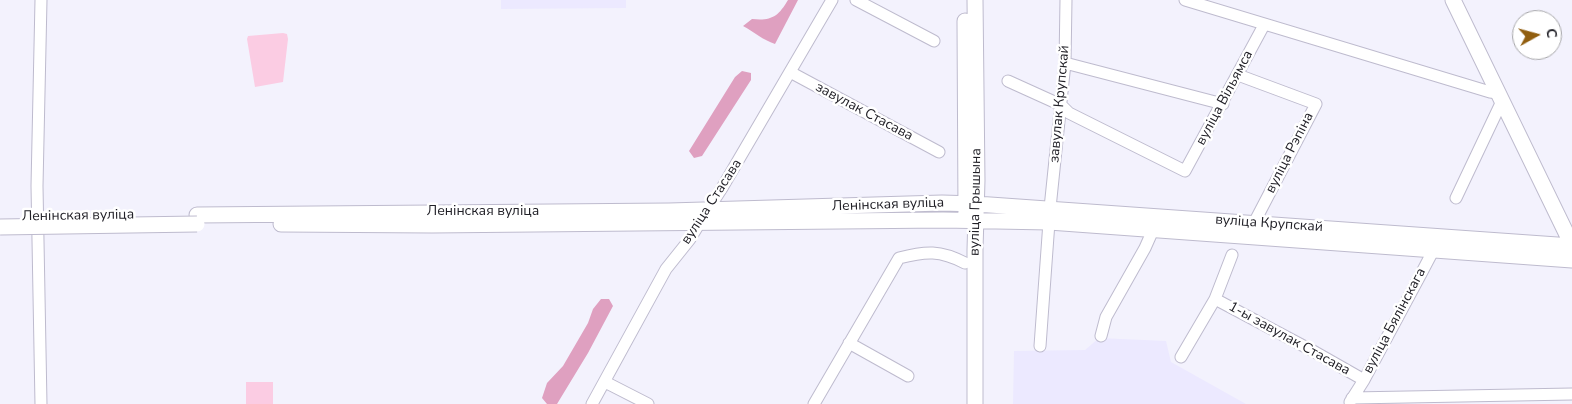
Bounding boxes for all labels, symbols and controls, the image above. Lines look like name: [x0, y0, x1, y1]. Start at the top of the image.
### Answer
north arrow: [1512, 10, 1562, 60]
text: С: [1541, 27, 1561, 39]
street label: завулак Крупскай: [1046, 44, 1074, 164]
street label: вуліца Вільямса: [1193, 48, 1257, 148]
street label: завулак Стасава: [812, 79, 916, 145]
street label: вуліца Рэпіна: [1262, 110, 1318, 196]
street label: вуліца Грышына: [967, 148, 985, 256]
street label: вуліца Стасава: [678, 156, 746, 248]
street label: Ленінская вуліца: [832, 195, 944, 215]
street label: Ленінская вуліца: [427, 204, 539, 220]
street label: Ленінская вуліца: [22, 207, 134, 225]
street label: вуліца Крупскай: [1215, 212, 1323, 236]
street label: вуліца Бялінскага: [1360, 265, 1430, 377]
street label: 1-ы завулак Стасава: [1225, 299, 1353, 379]

